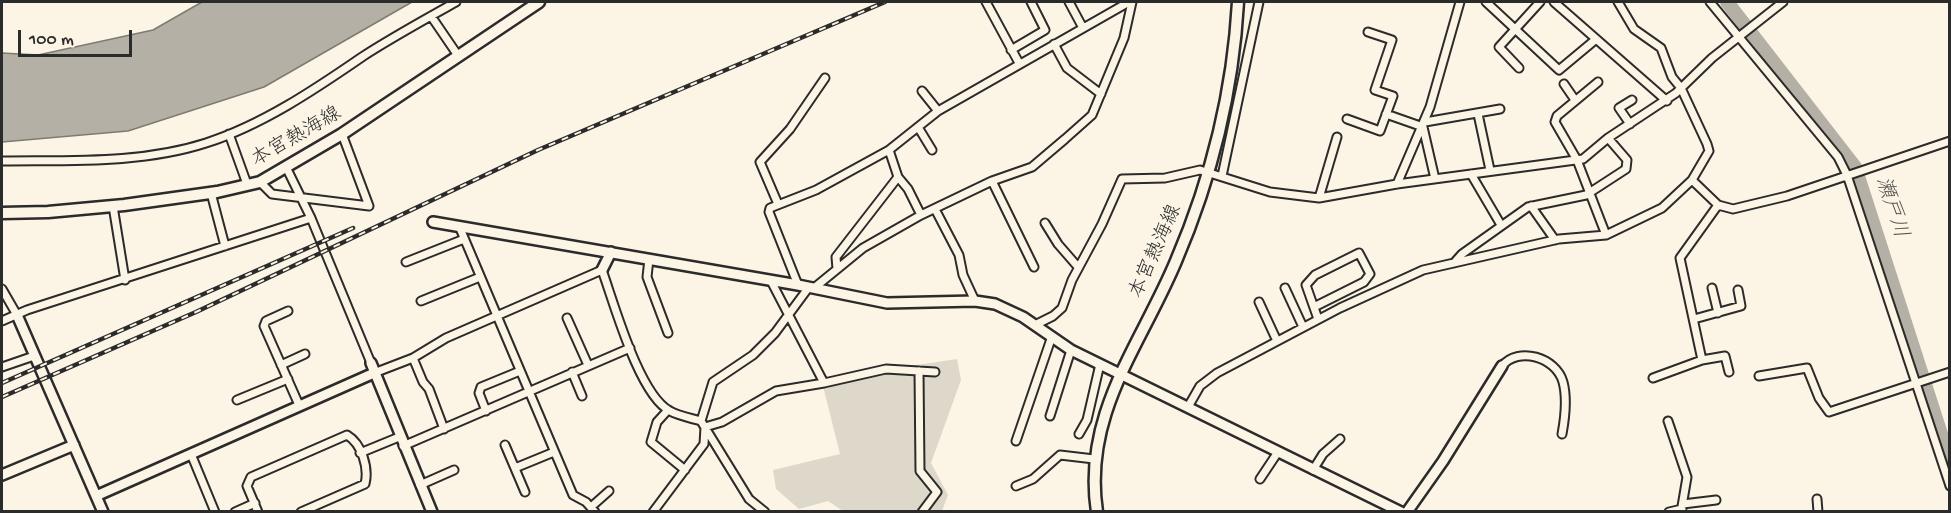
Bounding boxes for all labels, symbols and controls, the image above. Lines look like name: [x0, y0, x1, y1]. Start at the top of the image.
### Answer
scale bar: [21, 18, 135, 56]
text: 100 m: [29, 30, 74, 51]
street label: 本宮熱海線: [248, 103, 346, 173]
water label: 瀬戸川: [1868, 174, 1912, 242]
street label: 本宮熱海線: [1126, 201, 1188, 303]

